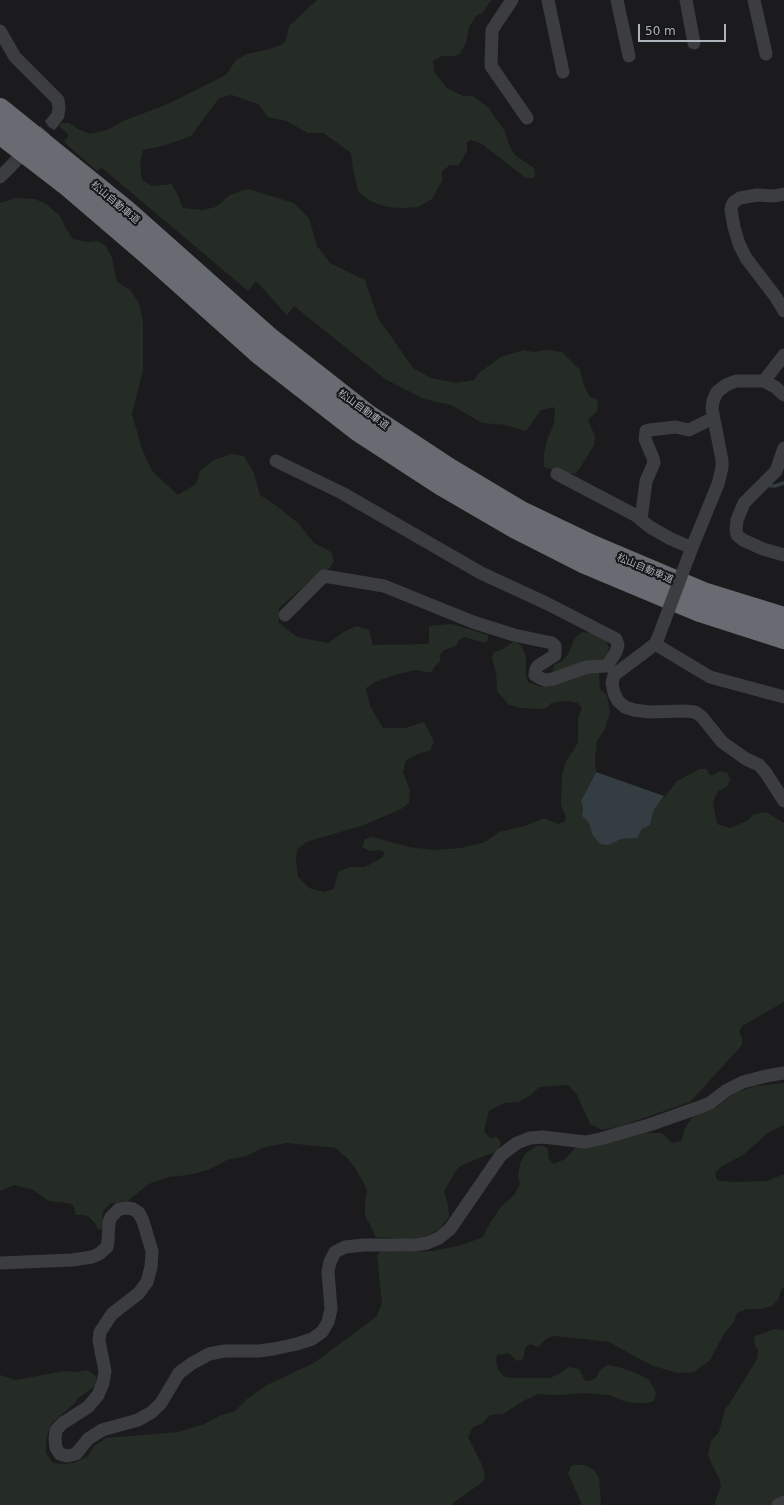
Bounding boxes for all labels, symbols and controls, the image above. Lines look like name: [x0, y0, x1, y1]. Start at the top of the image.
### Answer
scale bar: [640, 16, 728, 42]
text: 50 m: [645, 24, 676, 38]
street label: 松山自動車道: [88, 179, 142, 227]
street label: 松山自動車道: [335, 388, 391, 432]
street label: 松山自動車道: [615, 552, 675, 586]

